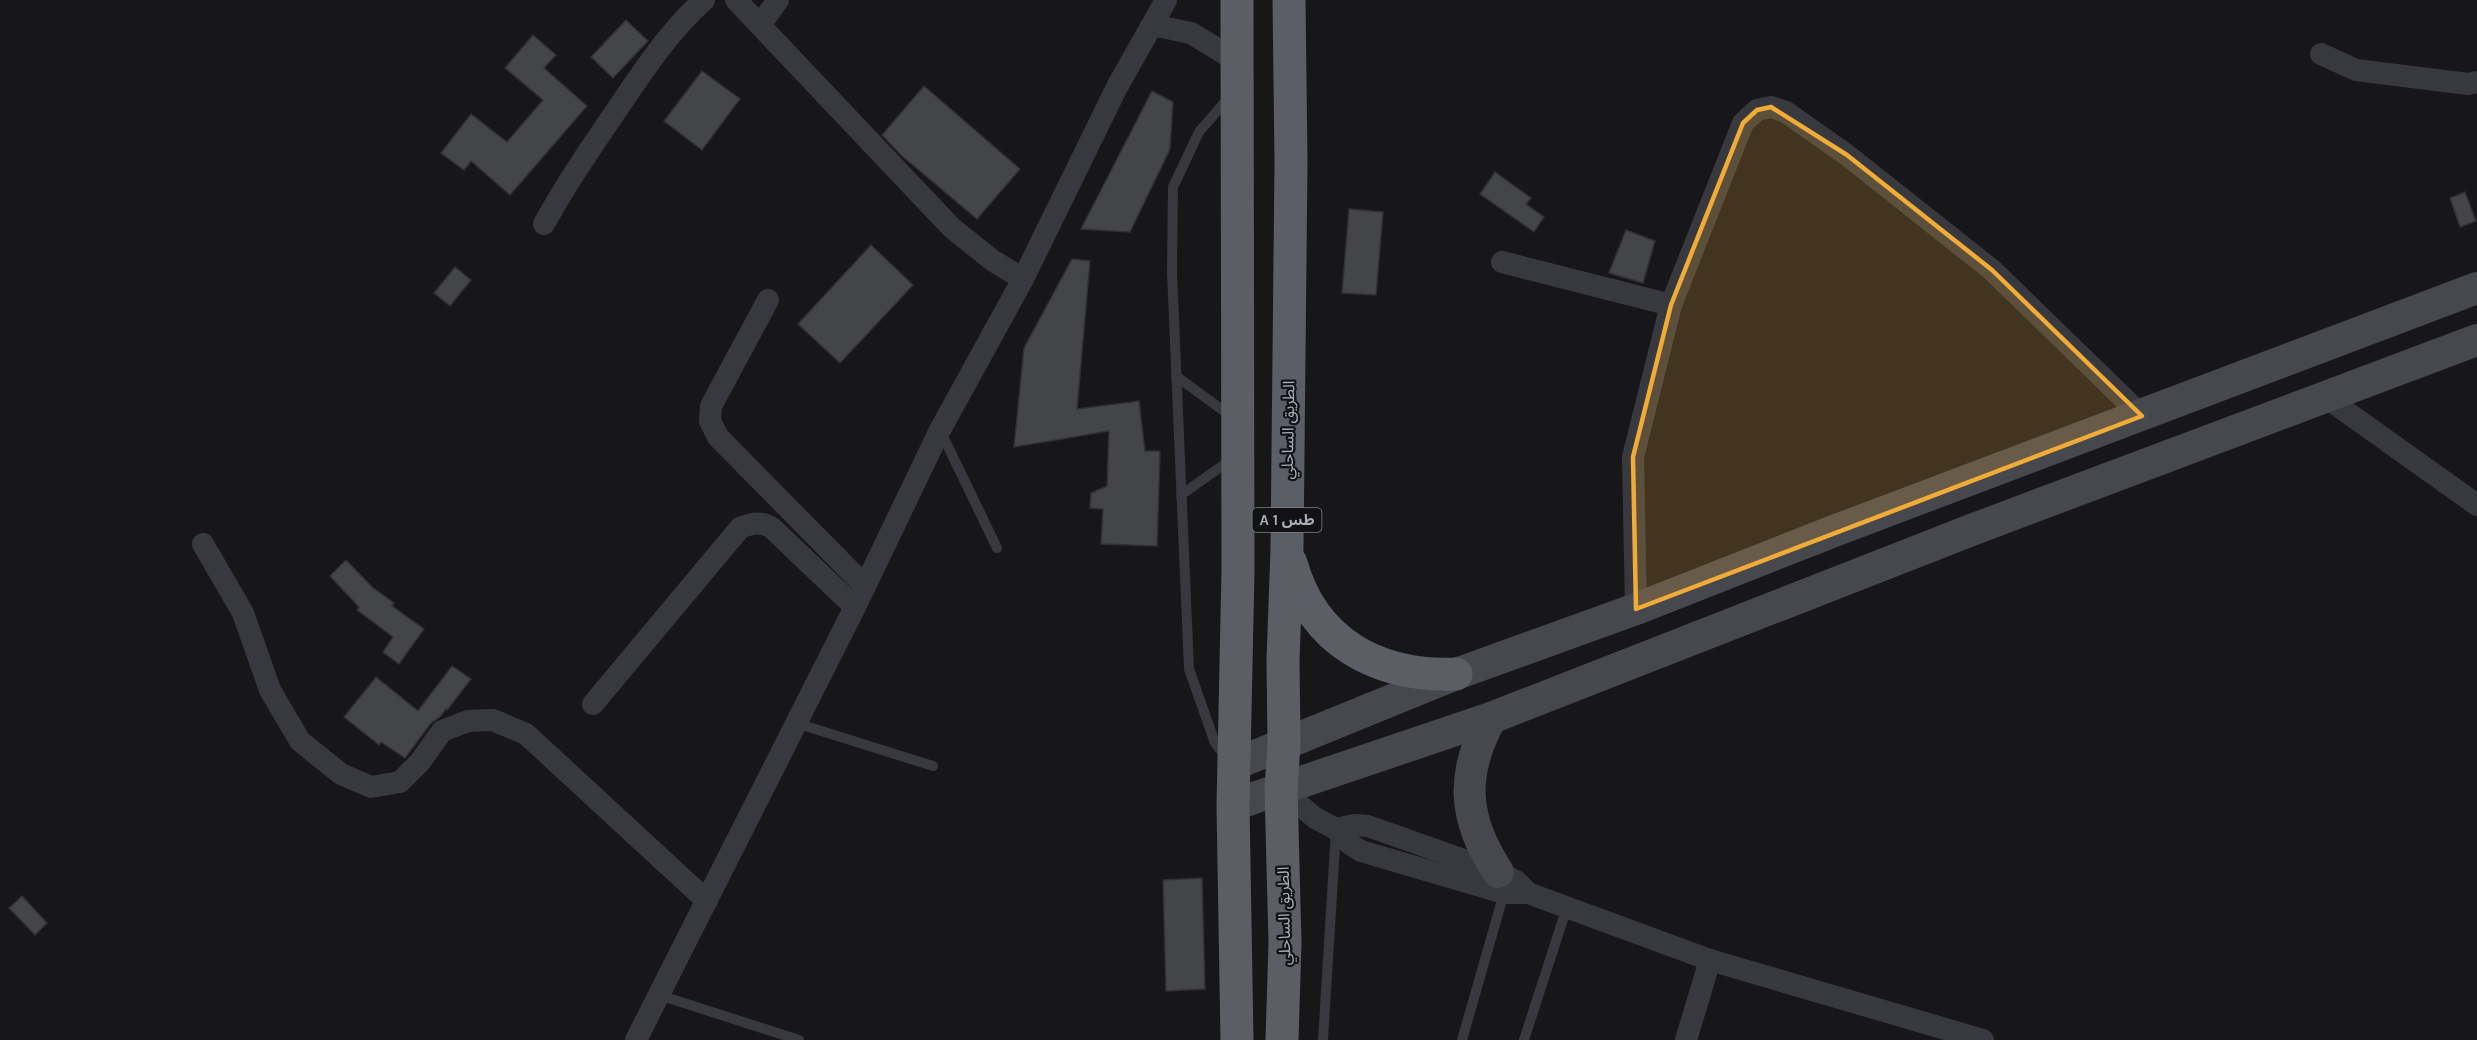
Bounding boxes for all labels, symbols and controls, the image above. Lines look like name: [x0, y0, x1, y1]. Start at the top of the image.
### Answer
street label: الطريق الساحلي: [1278, 380, 1301, 480]
road number: A 1 طس: [1252, 508, 1322, 532]
street label: الطريق الساحلي: [1274, 866, 1297, 966]

